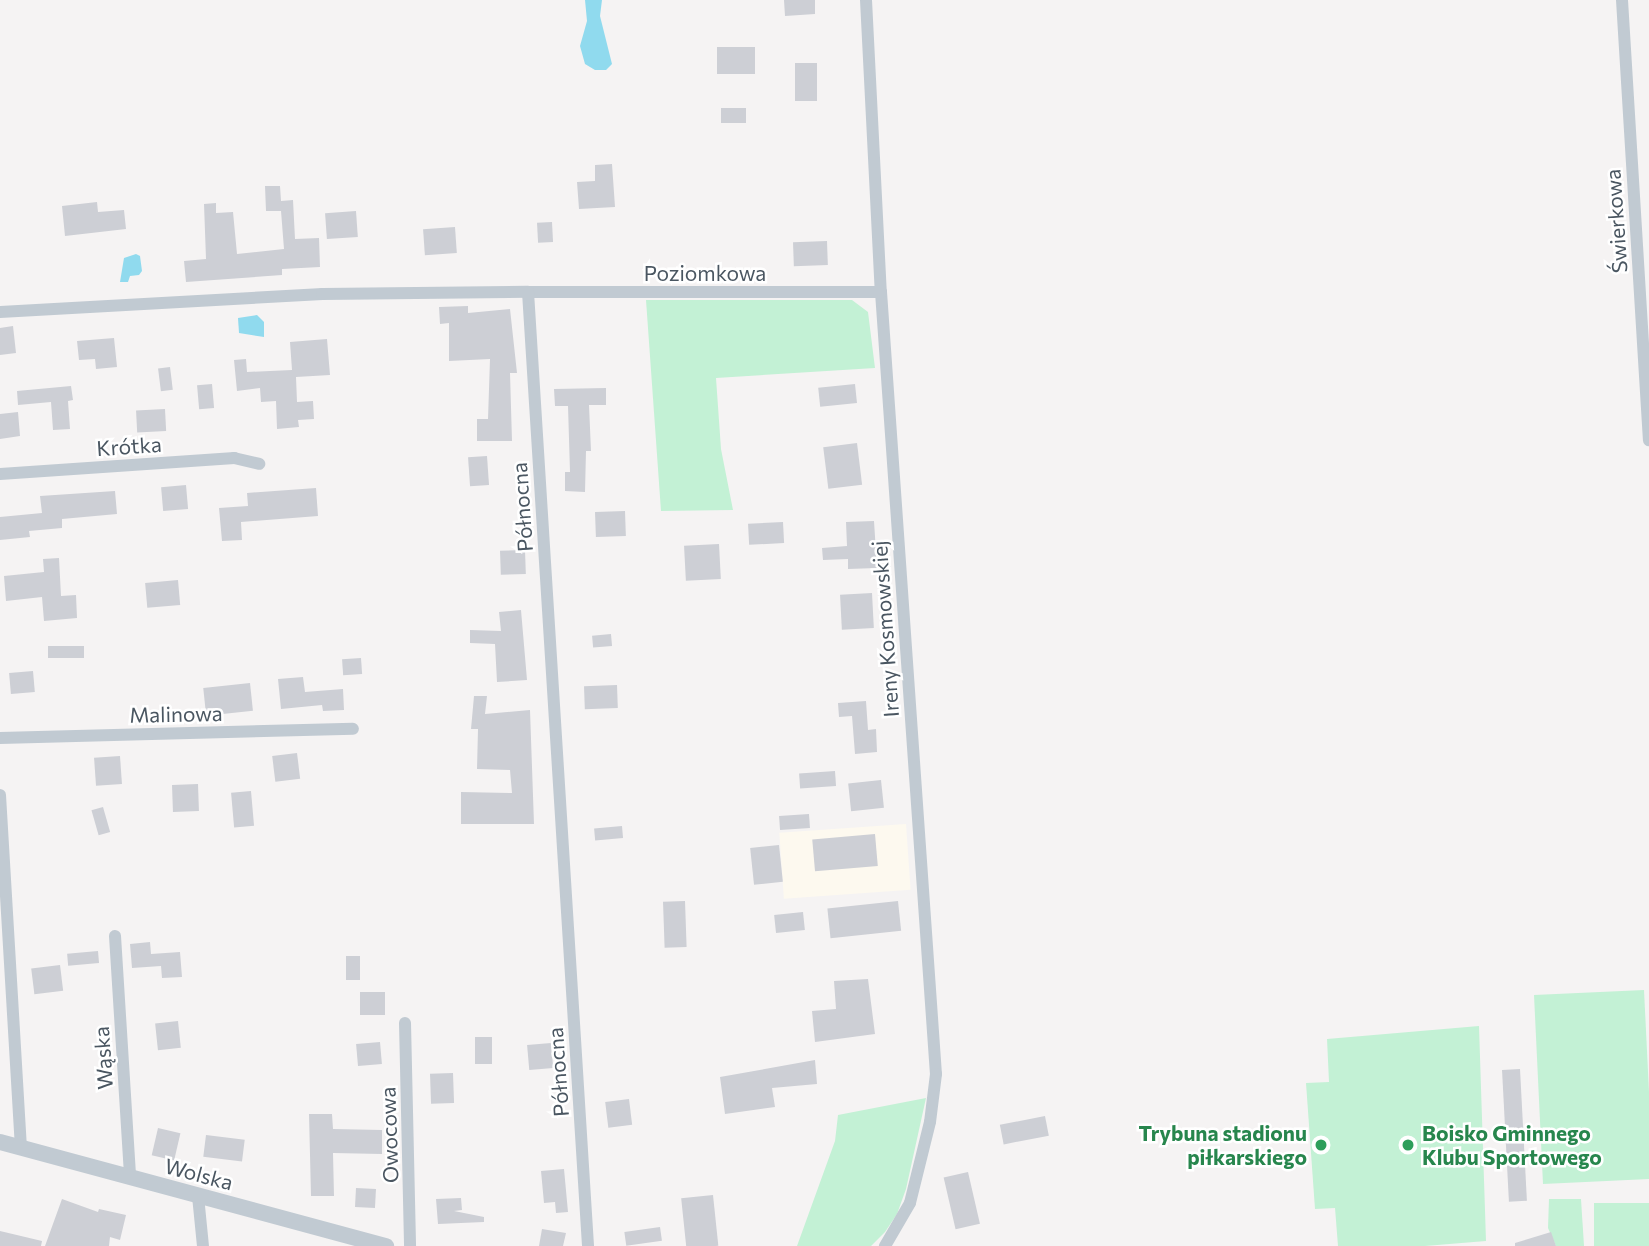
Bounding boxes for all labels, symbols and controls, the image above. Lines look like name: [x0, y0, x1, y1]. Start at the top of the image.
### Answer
street label: Świerkowa: [1600, 168, 1632, 274]
street label: Poziomkowa: [644, 260, 766, 286]
street label: Krótka: [95, 431, 163, 461]
street label: Północna: [506, 461, 538, 553]
street label: Ireny Kosmowskiej: [866, 540, 904, 718]
street label: Malinowa: [129, 701, 223, 727]
street label: Wąska: [88, 1026, 118, 1090]
street label: Północna: [542, 1026, 574, 1118]
street label: Owocowa: [375, 1086, 403, 1184]
place label: Trybuna stadionu piłkarskiego: [1139, 1120, 1307, 1170]
place label: Boisko Gminnego Klubu Sportowego: [1422, 1120, 1602, 1170]
marker: Trybuna stadionu piłkarskiego: [1313, 1137, 1329, 1153]
marker: Boisko Gminnego Klubu Sportowego: [1400, 1137, 1416, 1153]
street label: Wolska: [162, 1153, 236, 1195]

